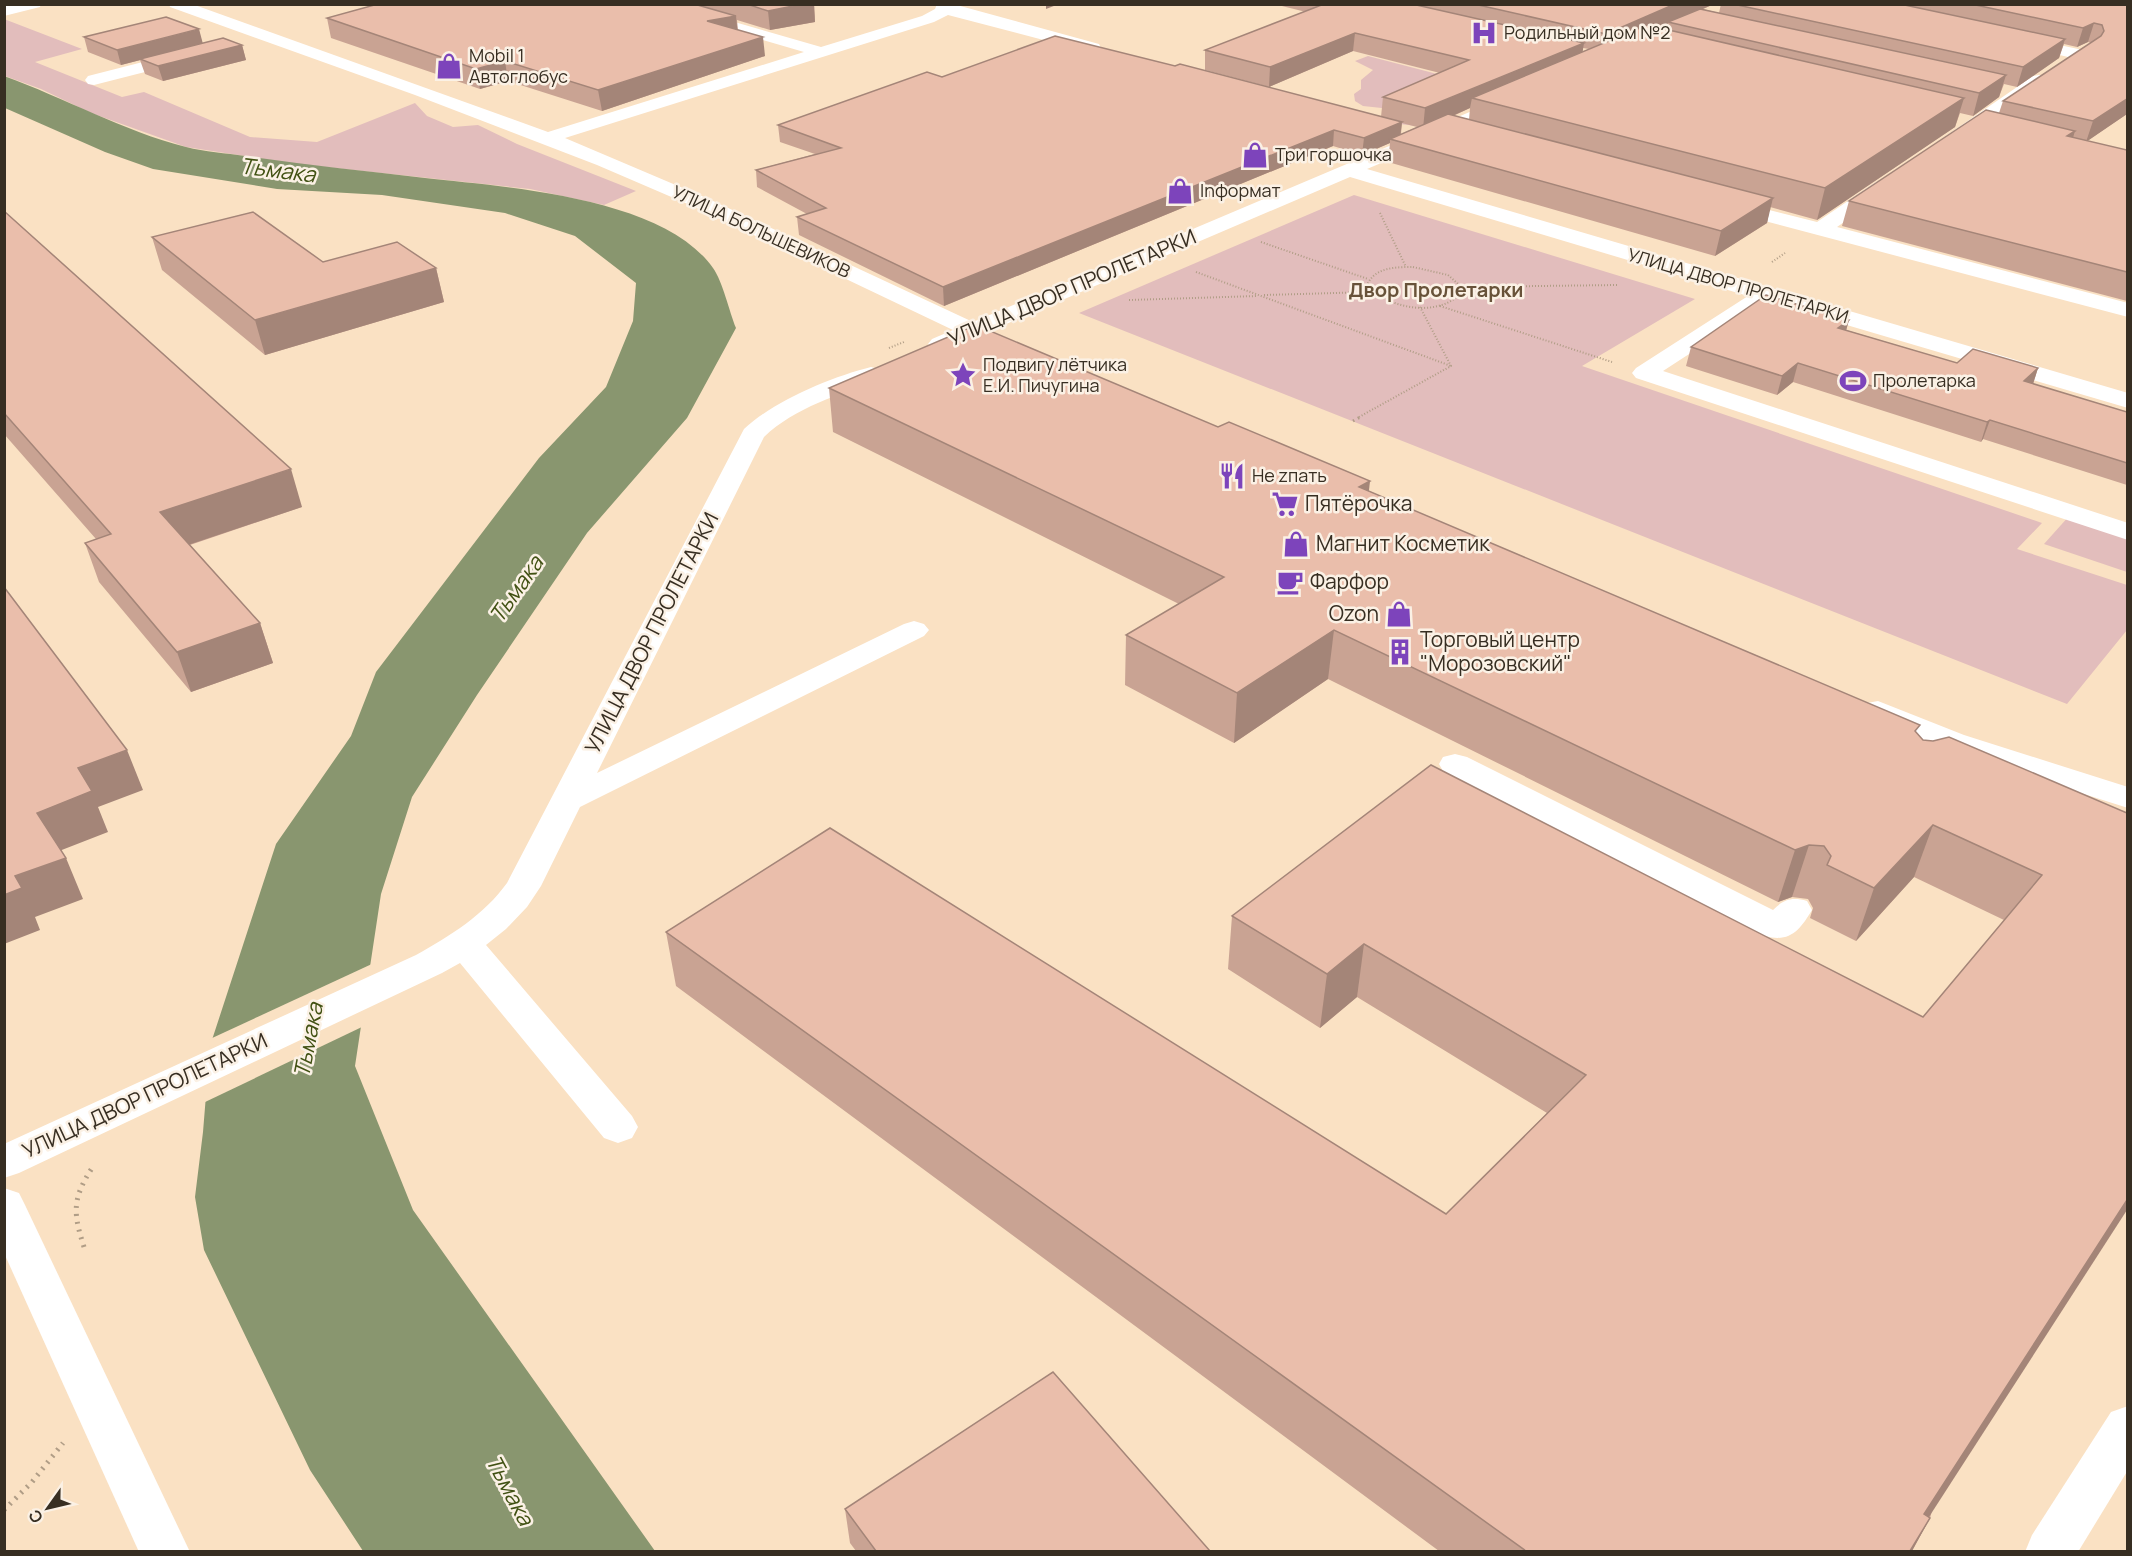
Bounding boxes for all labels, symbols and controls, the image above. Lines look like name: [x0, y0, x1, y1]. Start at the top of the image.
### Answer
hospital icon: Родильный дом №2: [1469, 18, 1499, 48]
place label: Родильный дом №2: [1504, 20, 1670, 44]
place label: Mobil 1 Автоглобус: [469, 43, 568, 88]
shop icon: Mobil 1 Автоглобус: [434, 51, 464, 81]
shop icon: Три горшочка: [1240, 140, 1270, 170]
place label: Три горшочка: [1275, 142, 1392, 166]
water label: Тьмака: [239, 151, 319, 190]
shop icon: Inформат: [1165, 176, 1195, 206]
place label: Inформат: [1200, 178, 1281, 202]
street label: УЛИЦА БОЛЬШЕВИКОВ: [668, 179, 854, 283]
street label: УЛИЦА ДВОР ПРОЛЕТАРКИ: [943, 222, 1200, 352]
street label: УЛИЦА ДВОР ПРОЛЕТАРКИ: [1625, 242, 1852, 328]
district label: Двор Пролетарки: [1349, 276, 1524, 303]
place label: Подвигу лётчика Е.И. Пичугина: [983, 352, 1127, 397]
place icon: Подвигу лётчика Е.И. Пичугина: [948, 360, 978, 390]
sports icon: Пролетарка: [1838, 366, 1868, 396]
place label: Пролетарка: [1873, 368, 1976, 392]
restaurant icon: Не zпать: [1217, 461, 1247, 491]
place label: Не zпать: [1252, 463, 1327, 487]
supermarket icon: Пятёрочка: [1270, 489, 1300, 519]
place label: Пятёрочка: [1305, 489, 1412, 517]
street label: УЛИЦА ДВОР ПРОЛЕТАРКИ: [578, 507, 724, 758]
shop icon: Магнит Косметик: [1281, 529, 1311, 559]
place label: Магнит Косметик: [1316, 529, 1490, 557]
water label: Тьмака: [482, 548, 551, 629]
cafe icon: Фарфор: [1275, 567, 1305, 597]
place label: Фарфор: [1310, 567, 1389, 595]
place label: Ozon: [1329, 599, 1379, 627]
shop icon: Ozon: [1384, 599, 1414, 629]
place label: Торговый центр "Морозовский": [1420, 625, 1580, 677]
building icon: Торговый центр "Морозовский": [1385, 637, 1415, 667]
water label: Тьмака: [286, 998, 330, 1080]
street label: УЛИЦА ДВОР ПРОЛЕТАРКИ: [18, 1026, 272, 1164]
water label: Тьмака: [479, 1450, 542, 1532]
north arrow: [18, 1478, 78, 1538]
text: С: [23, 1505, 48, 1527]

